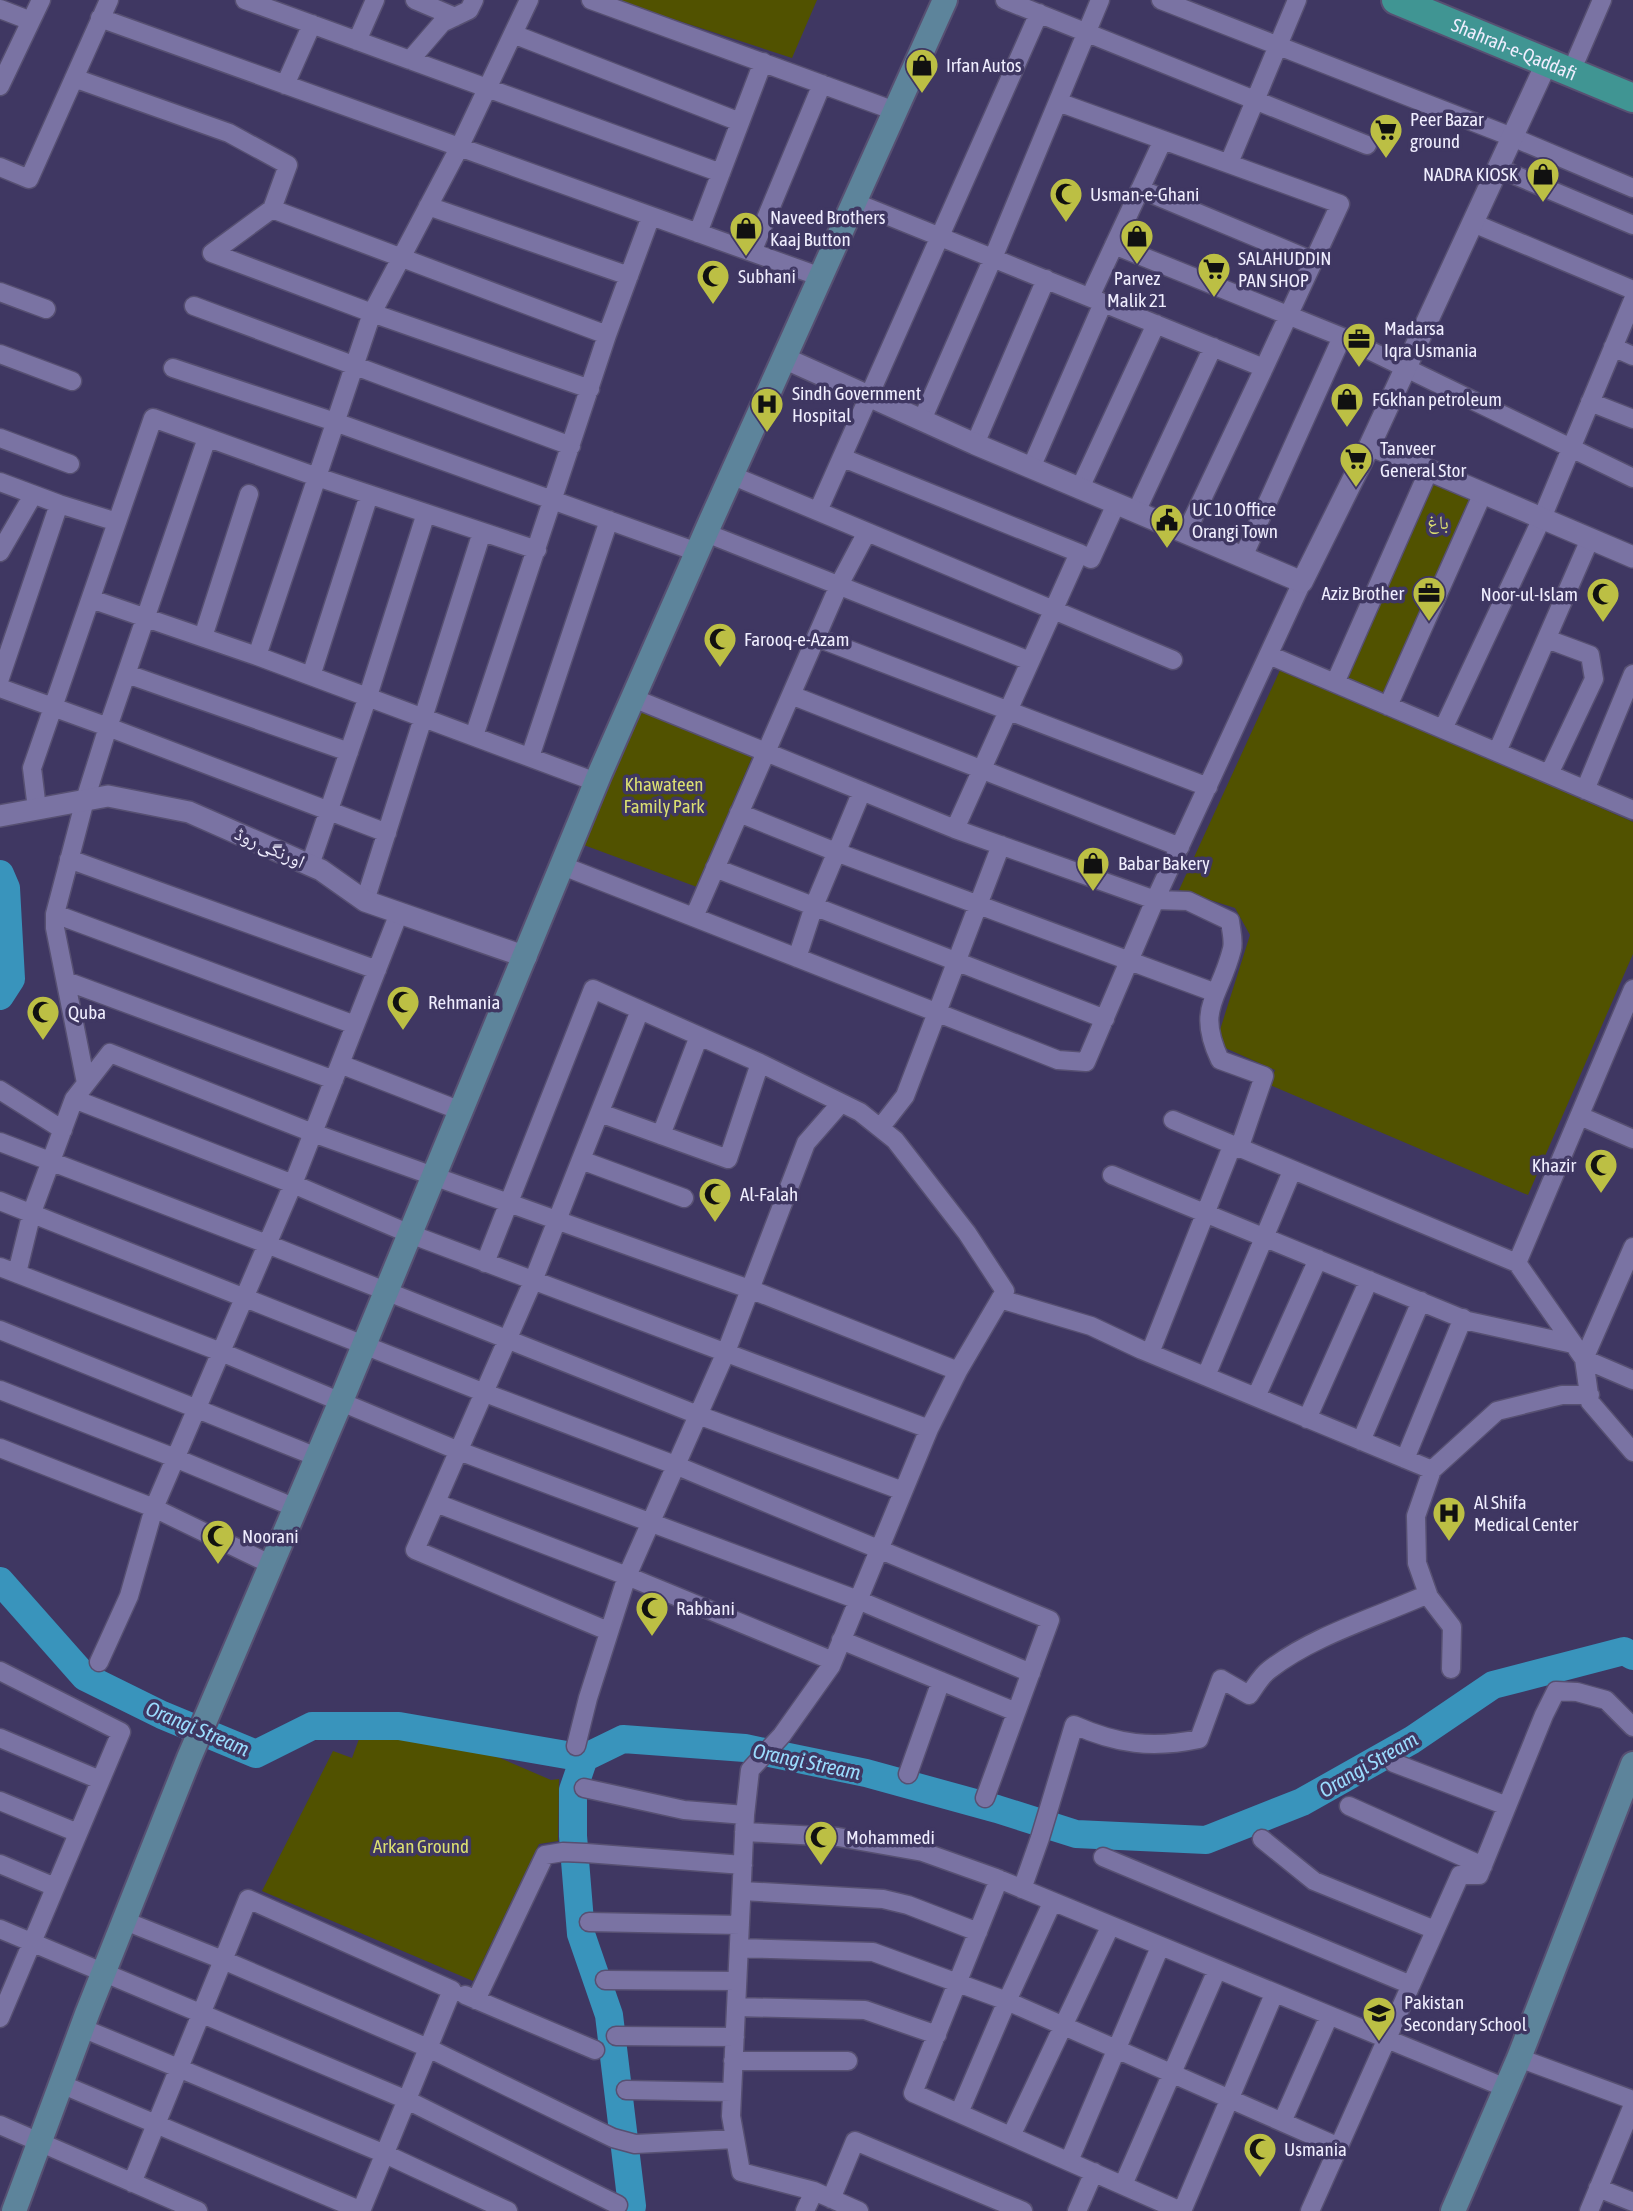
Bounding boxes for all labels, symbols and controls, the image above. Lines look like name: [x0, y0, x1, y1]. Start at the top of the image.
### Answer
street label: Shahrah-e-Qaddafi: [1449, 13, 1580, 85]
shop icon: Irfan Autos: [903, 46, 941, 95]
place label: Irfan Autos: [946, 54, 1022, 76]
place label: Peer Bazar ground: [1410, 108, 1484, 152]
supermarket icon: Peer Bazar ground: [1367, 111, 1405, 160]
shop icon: NADRA KIOSK: [1524, 155, 1562, 204]
place label: NADRA KIOSK: [1423, 163, 1519, 185]
mosque icon: Usman-e-Ghani: [1047, 175, 1085, 224]
place label: Usman-e-Ghani: [1090, 183, 1199, 205]
place label: Naveed Brothers Kaaj Button: [770, 206, 886, 250]
shop icon: Naveed Brothers Kaaj Button: [727, 209, 765, 258]
shop icon: Parvez Malik 21: [1118, 217, 1156, 266]
place label: SALAHUDDIN PAN SHOP: [1238, 247, 1332, 291]
supermarket icon: SALAHUDDIN PAN SHOP: [1195, 250, 1233, 299]
mosque icon: Subhani: [694, 257, 732, 306]
place label: Subhani: [738, 265, 796, 287]
place label: Parvez Malik 21: [1107, 267, 1167, 311]
place label: Madarsa Iqra Usmania: [1384, 317, 1477, 361]
office icon: Madarsa Iqra Usmania: [1340, 320, 1378, 369]
shop icon: FGkhan petroleum: [1328, 380, 1366, 429]
place label: Sindh Government Hospital: [792, 382, 921, 426]
hospital icon: Sindh Government Hospital: [748, 385, 786, 434]
place label: FGkhan petroleum: [1372, 388, 1502, 410]
place label: Tanveer General Stor: [1380, 437, 1466, 481]
supermarket icon: Tanveer General Stor: [1337, 440, 1375, 489]
place label: UC 10 Office Orangi Town: [1192, 498, 1278, 542]
public building icon: UC 10 Office Orangi Town: [1148, 501, 1186, 550]
park label: باغ: [1427, 511, 1449, 534]
office icon: Aziz Brother: [1410, 574, 1448, 623]
mosque icon: Noor-ul-Islam: [1584, 575, 1622, 624]
place label: Aziz Brother: [1322, 582, 1404, 604]
place label: Noor-ul-Islam: [1481, 583, 1578, 605]
mosque icon: Farooq-e-Azam: [701, 620, 739, 669]
place label: Farooq-e-Azam: [744, 628, 849, 650]
park label: Khawateen Family Park: [623, 773, 705, 817]
street label: اورنگی روڈ: [231, 822, 308, 873]
shop icon: Babar Bakery: [1074, 844, 1112, 893]
place label: Babar Bakery: [1118, 852, 1210, 874]
mosque icon: Rehmania: [384, 983, 422, 1032]
place label: Rehmania: [428, 991, 500, 1013]
mosque icon: Quba: [24, 993, 62, 1042]
place label: Quba: [68, 1001, 106, 1023]
mosque icon: Khazir: [1582, 1146, 1620, 1195]
place label: Khazir: [1532, 1154, 1576, 1176]
mosque icon: Al-Falah: [696, 1175, 734, 1224]
place label: Al-Falah: [740, 1183, 798, 1205]
place label: Al Shifa Medical Center: [1474, 1491, 1578, 1535]
hospital icon: Al Shifa Medical Center: [1430, 1494, 1468, 1543]
mosque icon: Noorani: [199, 1517, 237, 1566]
place label: Noorani: [242, 1525, 299, 1547]
mosque icon: Rabbani: [633, 1589, 671, 1638]
place label: Rabbani: [676, 1597, 735, 1619]
water label: Orangi Stream: [143, 1696, 253, 1760]
water label: Orangi Stream: [1314, 1726, 1422, 1802]
water label: Orangi Stream: [751, 1738, 863, 1784]
mosque icon: Mohammedi: [802, 1818, 840, 1867]
place label: Mohammedi: [846, 1826, 935, 1848]
park label: Arkan Ground: [373, 1835, 469, 1857]
place label: Pakistan Secondary School: [1404, 1991, 1527, 2035]
school or university icon: Pakistan Secondary School: [1360, 1994, 1398, 2043]
mosque icon: Usmania: [1241, 2130, 1279, 2179]
place label: Usmania: [1284, 2138, 1347, 2160]

